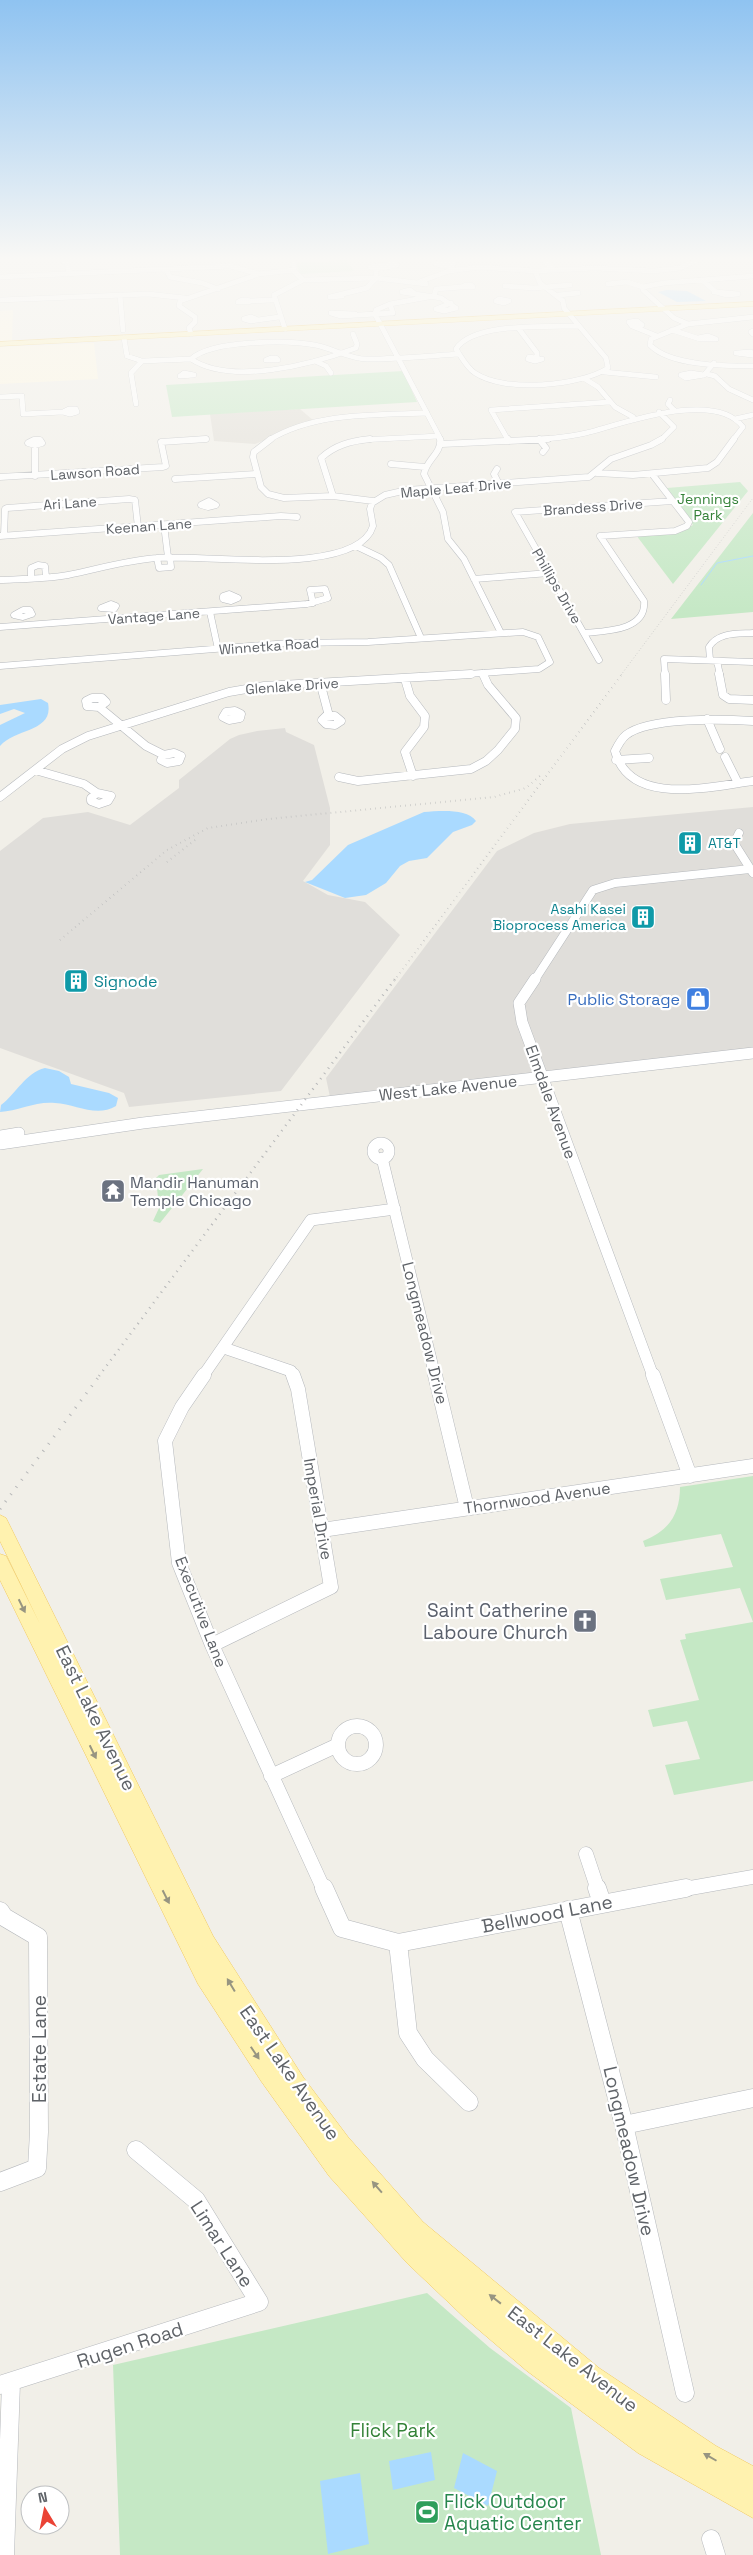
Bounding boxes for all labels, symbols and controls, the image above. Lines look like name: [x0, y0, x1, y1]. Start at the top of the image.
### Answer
street label: Lawson Road: [50, 460, 140, 484]
street label: Maple Leaf Drive: [400, 474, 512, 502]
park label: Jennings Park: [677, 490, 739, 524]
street label: Ari Lane: [43, 492, 97, 514]
street label: Brandess Drive: [542, 495, 644, 519]
street label: Keenan Lane: [105, 514, 193, 538]
street label: Phillips Drive: [528, 545, 586, 627]
street label: Vantage Lane: [107, 604, 201, 628]
street label: Winnetka Road: [218, 634, 320, 658]
street label: Glenlake Drive: [245, 674, 339, 698]
building icon: AT&T: [677, 830, 703, 856]
place label: AT&T: [708, 834, 741, 852]
place label: Asahi Kasei Bioprocess America: [493, 900, 626, 934]
building icon: Asahi Kasei Bioprocess America: [630, 904, 656, 930]
building icon: Signode: [63, 968, 89, 994]
place label: Signode: [94, 971, 157, 992]
shop icon: Public Storage: [685, 986, 711, 1012]
place label: Public Storage: [568, 989, 680, 1010]
street label: Elmdale Avenue: [521, 1042, 581, 1162]
street label: West Lake Avenue: [378, 1070, 518, 1106]
place label: Mandir Hanuman Temple Chicago: [130, 1172, 259, 1211]
temple icon: Mandir Hanuman Temple Chicago: [100, 1178, 126, 1204]
street label: Longmeadow Drive: [397, 1260, 453, 1406]
street label: Imperial Drive: [299, 1456, 337, 1562]
street label: Thornwood Avenue: [462, 1477, 612, 1519]
street label: Executive Lane: [170, 1554, 232, 1670]
place label: Saint Catherine Laboure Church: [423, 1598, 568, 1645]
one-way arrow: [18, 1599, 26, 1613]
church icon: Saint Catherine Laboure Church: [572, 1608, 598, 1634]
street label: East Lake Avenue: [50, 1641, 142, 1795]
one-way arrow: [90, 1745, 98, 1759]
street label: Bellwood Lane: [479, 1889, 615, 1939]
one-way arrow: [162, 1890, 170, 1904]
one-way arrow: [227, 1979, 236, 1992]
street label: Estate Lane: [27, 1995, 52, 2103]
street label: East Lake Avenue: [234, 2001, 346, 2145]
one-way arrow: [250, 2047, 260, 2060]
street label: Longmeadow Drive: [597, 2064, 661, 2238]
one-way arrow: [372, 2181, 383, 2194]
street label: Limar Lane: [185, 2196, 259, 2292]
one-way arrow: [489, 2293, 502, 2304]
street label: East Lake Avenue: [503, 2300, 643, 2418]
street label: Rugen Road: [74, 2316, 186, 2374]
park label: Flick Park: [350, 2418, 436, 2443]
one-way arrow: [703, 2453, 718, 2461]
north arrow: [20, 2485, 70, 2535]
text: N: [37, 2488, 49, 2507]
place label: Flick Outdoor Aquatic Center: [444, 2489, 581, 2536]
sports icon: Flick Outdoor Aquatic Center: [414, 2499, 440, 2525]

